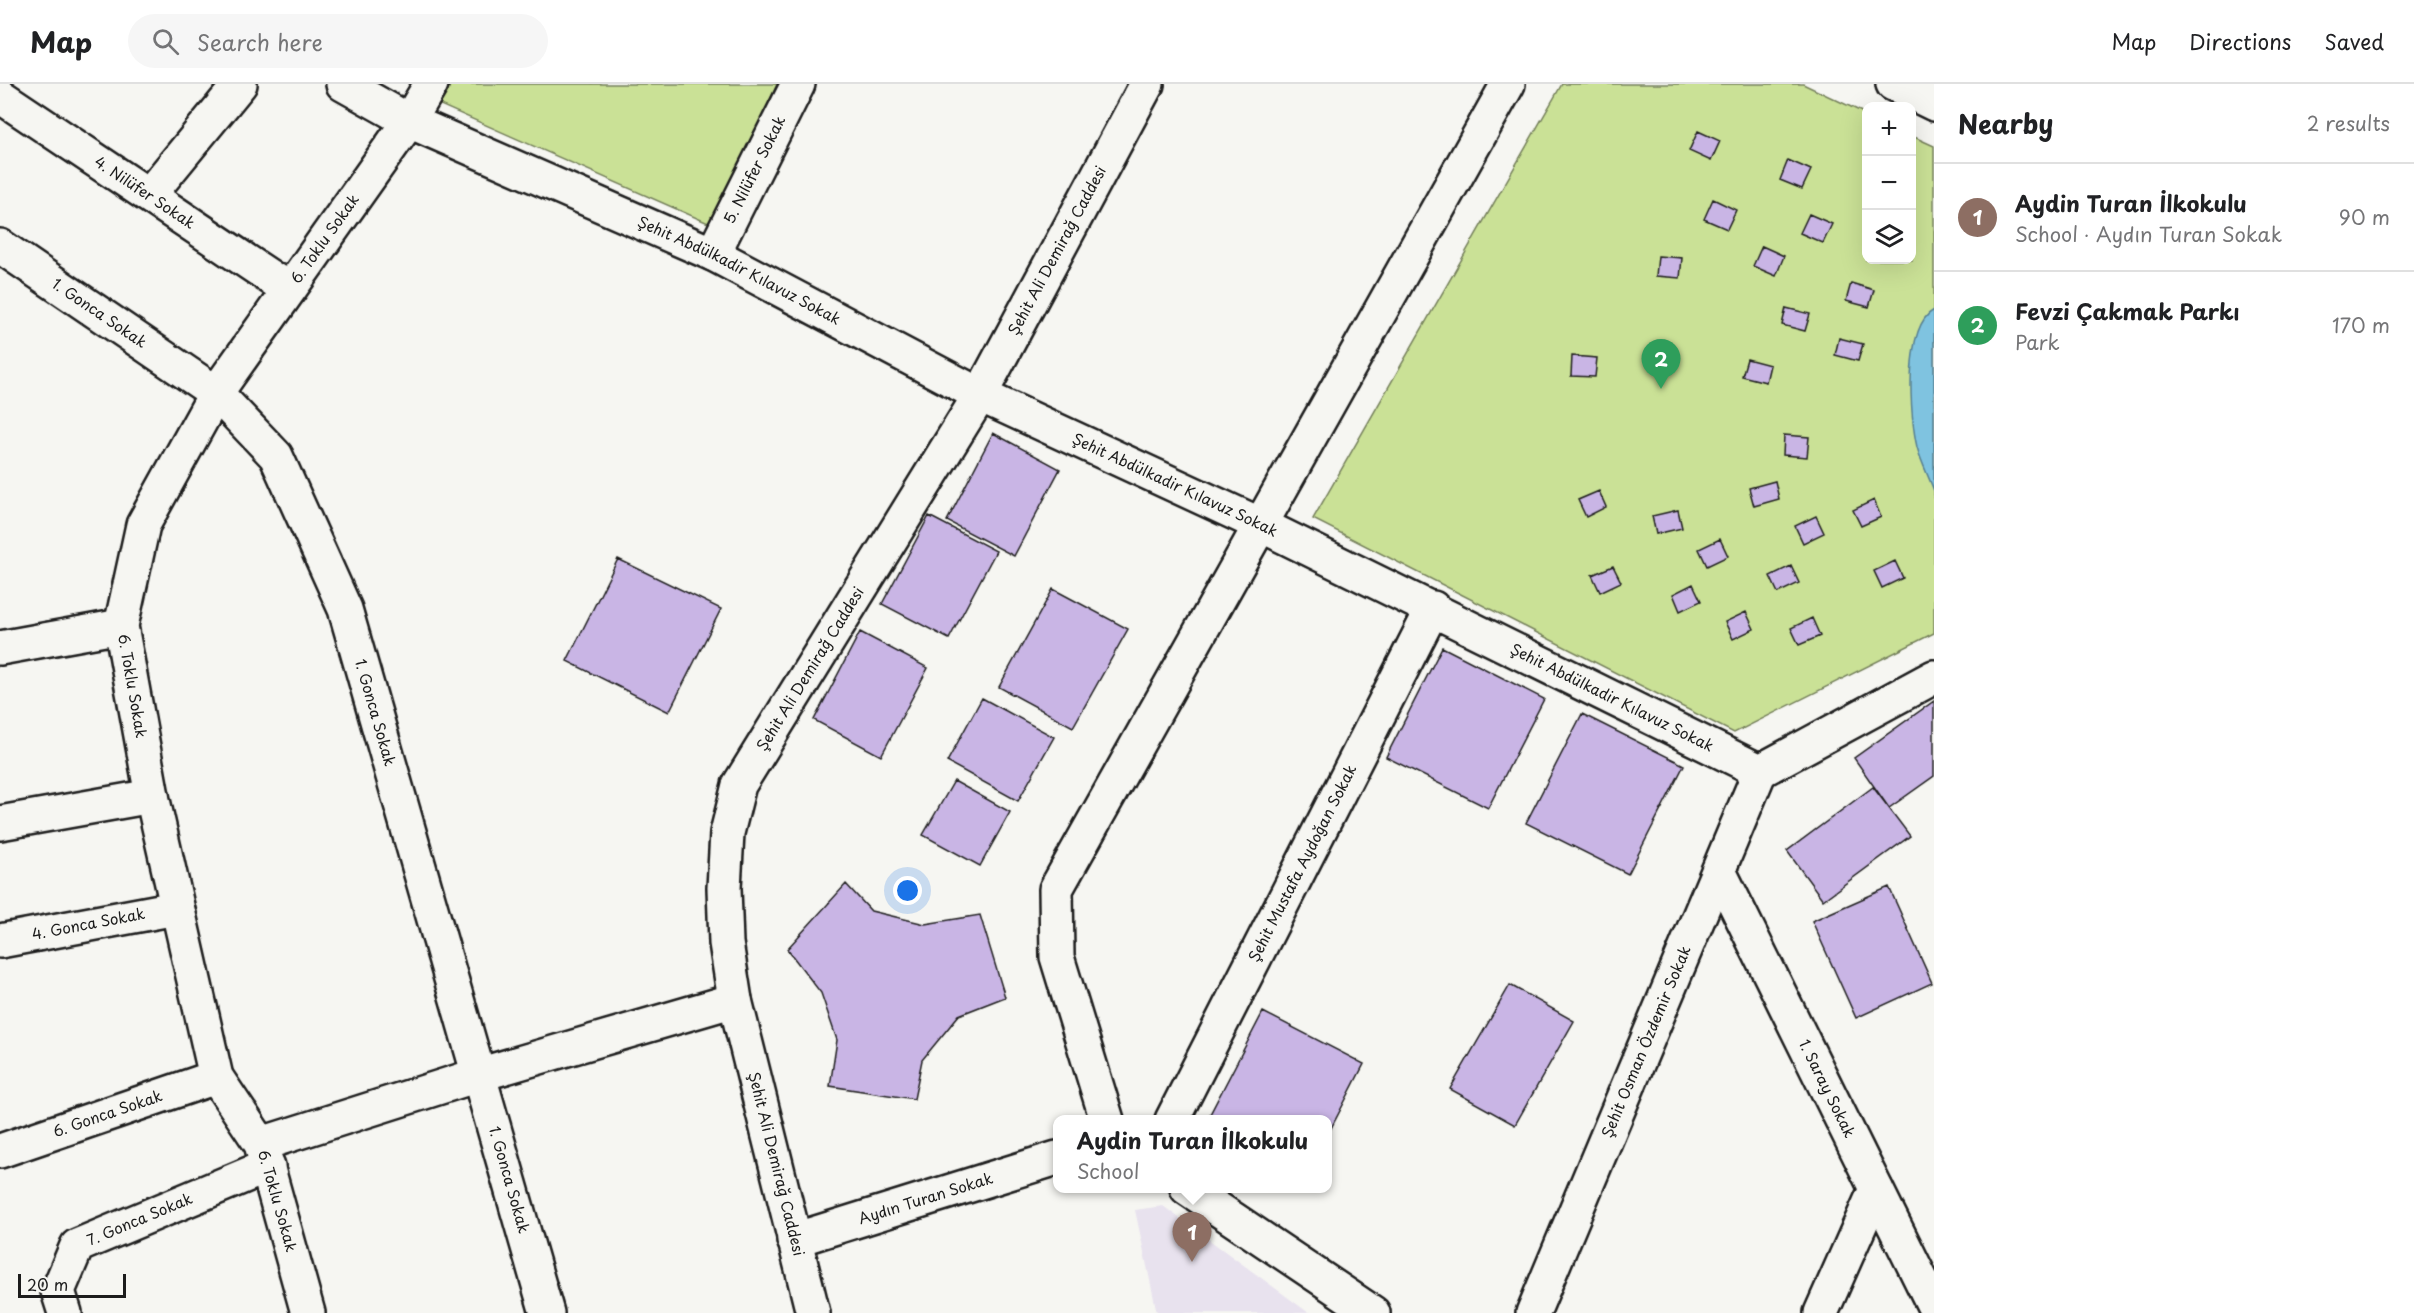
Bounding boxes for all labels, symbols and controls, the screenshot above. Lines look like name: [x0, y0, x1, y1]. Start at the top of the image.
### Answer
search box: [128, 14, 548, 68]
text: Map: [30, 20, 92, 63]
icon: search: [149, 25, 182, 58]
text: Search here: [197, 25, 323, 58]
text: Map: [2111, 25, 2156, 57]
text: Directions: [2189, 25, 2291, 57]
text: Saved: [2324, 25, 2384, 57]
map controls: [1862, 102, 1916, 264]
button: +: [1862, 102, 1916, 156]
text: Nearby: [1958, 104, 2053, 143]
text: 2 results: [2307, 108, 2390, 138]
street label: 5. Nilüfer Sokak: [717, 111, 791, 227]
street label: 4. Nilüfer Sokak: [90, 149, 201, 234]
button: −: [1862, 156, 1916, 210]
street label: Şehit Ali Demirağ Caddesi: [1001, 161, 1111, 339]
text: Aydin Turan İlkokulu: [2015, 186, 2247, 219]
street label: 6. Toklu Sokak: [284, 188, 364, 288]
text: 1: [1973, 202, 1982, 232]
text: 90 m: [2339, 202, 2390, 232]
street label: Şehit Abdülkadir Kılavuz Sokak: [634, 209, 845, 329]
button: layers: [1862, 210, 1916, 264]
text: School · Aydın Turan Sokak: [2015, 219, 2282, 249]
street label: 1. Gonca Sokak: [48, 272, 152, 353]
text: Fevzi Çakmak Parkı: [2015, 294, 2239, 327]
text: 2: [1970, 310, 1985, 340]
text: 170 m: [2332, 310, 2390, 340]
text: Park: [2015, 327, 2060, 357]
pin: 2: [1642, 340, 1680, 389]
street label: Şehit Abdülkadir Kılavuz Sokak: [1069, 426, 1282, 542]
street label: Şehit Ali Demirağ Caddesi: [750, 582, 869, 755]
street label: 6. Toklu Sokak: [113, 632, 154, 740]
street label: Şehit Abdülkadir Kılavuz Sokak: [1507, 637, 1718, 756]
street label: 1. Gonca Sokak: [350, 656, 403, 769]
street label: Şehit Mustafa Aydoğan Sokak: [1241, 760, 1362, 966]
your location: [893, 876, 922, 905]
street label: 4. Gonca Sokak: [30, 901, 147, 945]
street label: Şehit Osman Özdemir Sokak: [1595, 941, 1696, 1141]
street label: 1. Saray Sokak: [1794, 1035, 1862, 1142]
street label: Şehit Ali Demirağ Caddesi: [743, 1069, 811, 1258]
street label: 6. Gonca Sokak: [50, 1083, 166, 1142]
popup: [1053, 1115, 1332, 1193]
street label: 1. Gonca Sokak: [484, 1123, 537, 1236]
text: Aydin Turan İlkokulu: [1077, 1123, 1308, 1156]
street label: 6. Toklu Sokak: [253, 1147, 304, 1255]
text: School: [1077, 1156, 1140, 1186]
street label: Aydın Turan Sokak: [855, 1166, 996, 1229]
street label: 7. Gonca Sokak: [83, 1186, 196, 1251]
pin: 1: [1172, 1212, 1212, 1262]
scale bar: [18, 1271, 126, 1298]
text: 20 m: [27, 1272, 68, 1296]

